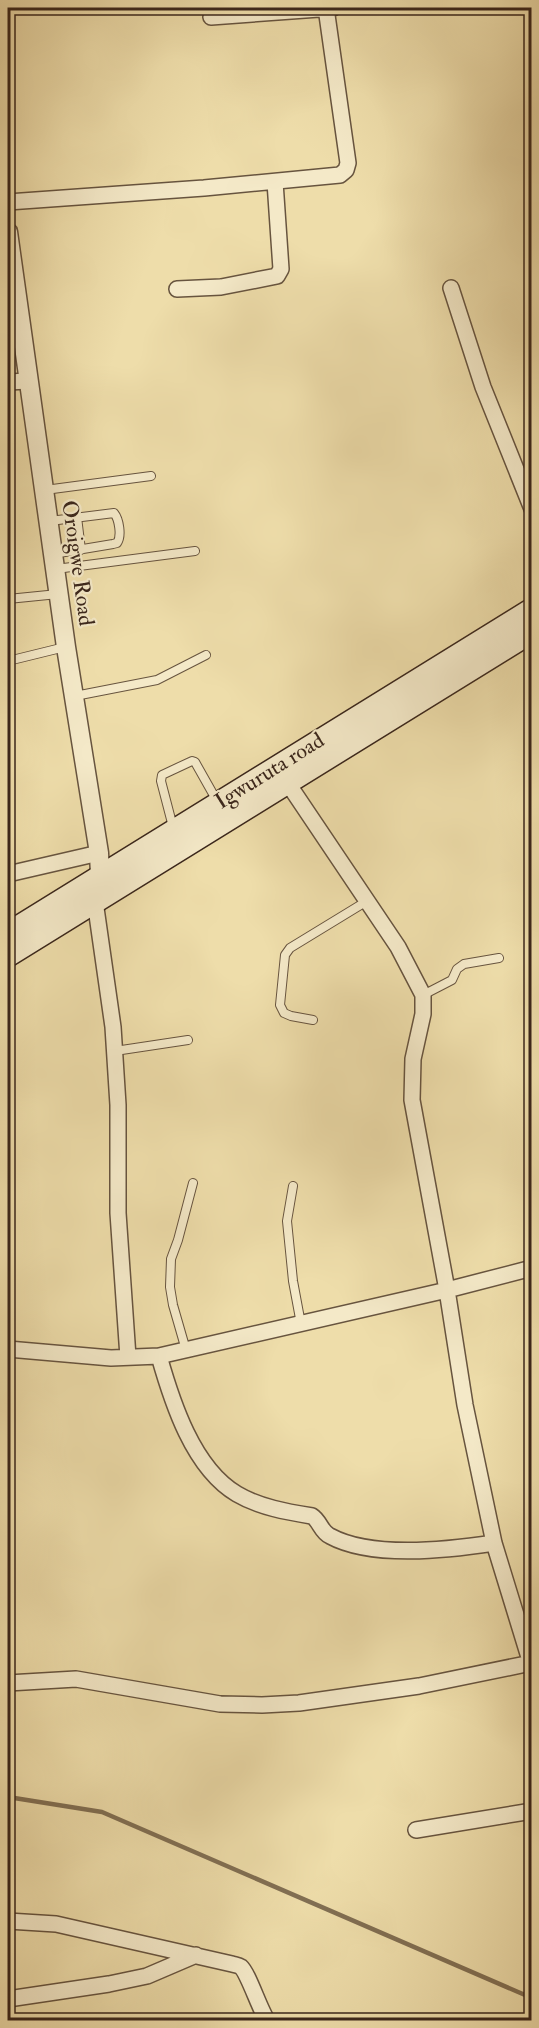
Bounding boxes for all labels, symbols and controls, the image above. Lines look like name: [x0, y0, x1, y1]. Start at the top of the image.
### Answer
street label: Oroigwe Road: [55, 499, 101, 628]
street label: Igwuruta road: [210, 726, 329, 815]

